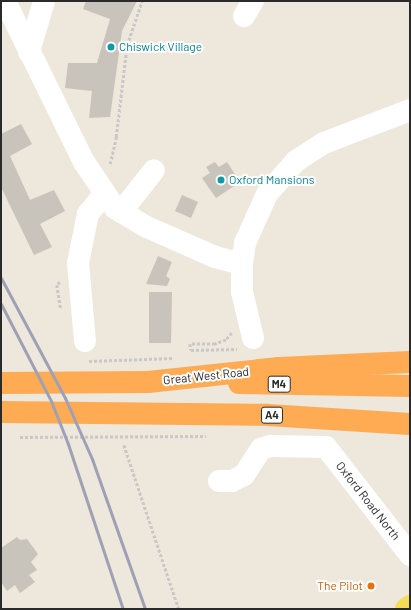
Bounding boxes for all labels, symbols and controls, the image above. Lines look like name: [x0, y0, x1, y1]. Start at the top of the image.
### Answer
place label: Chiswick Village: [119, 40, 202, 54]
marker: Chiswick Village: [106, 42, 116, 52]
place label: Oxford Mansions: [229, 173, 314, 187]
marker: Oxford Mansions: [216, 175, 226, 185]
street label: Great West Road: [162, 364, 250, 388]
road number: M4: [267, 375, 291, 393]
road number: A4: [260, 406, 284, 424]
street label: Oxford Road North: [333, 459, 403, 543]
place label: The Pilot: [317, 579, 363, 593]
marker: The Pilot: [366, 581, 376, 591]

